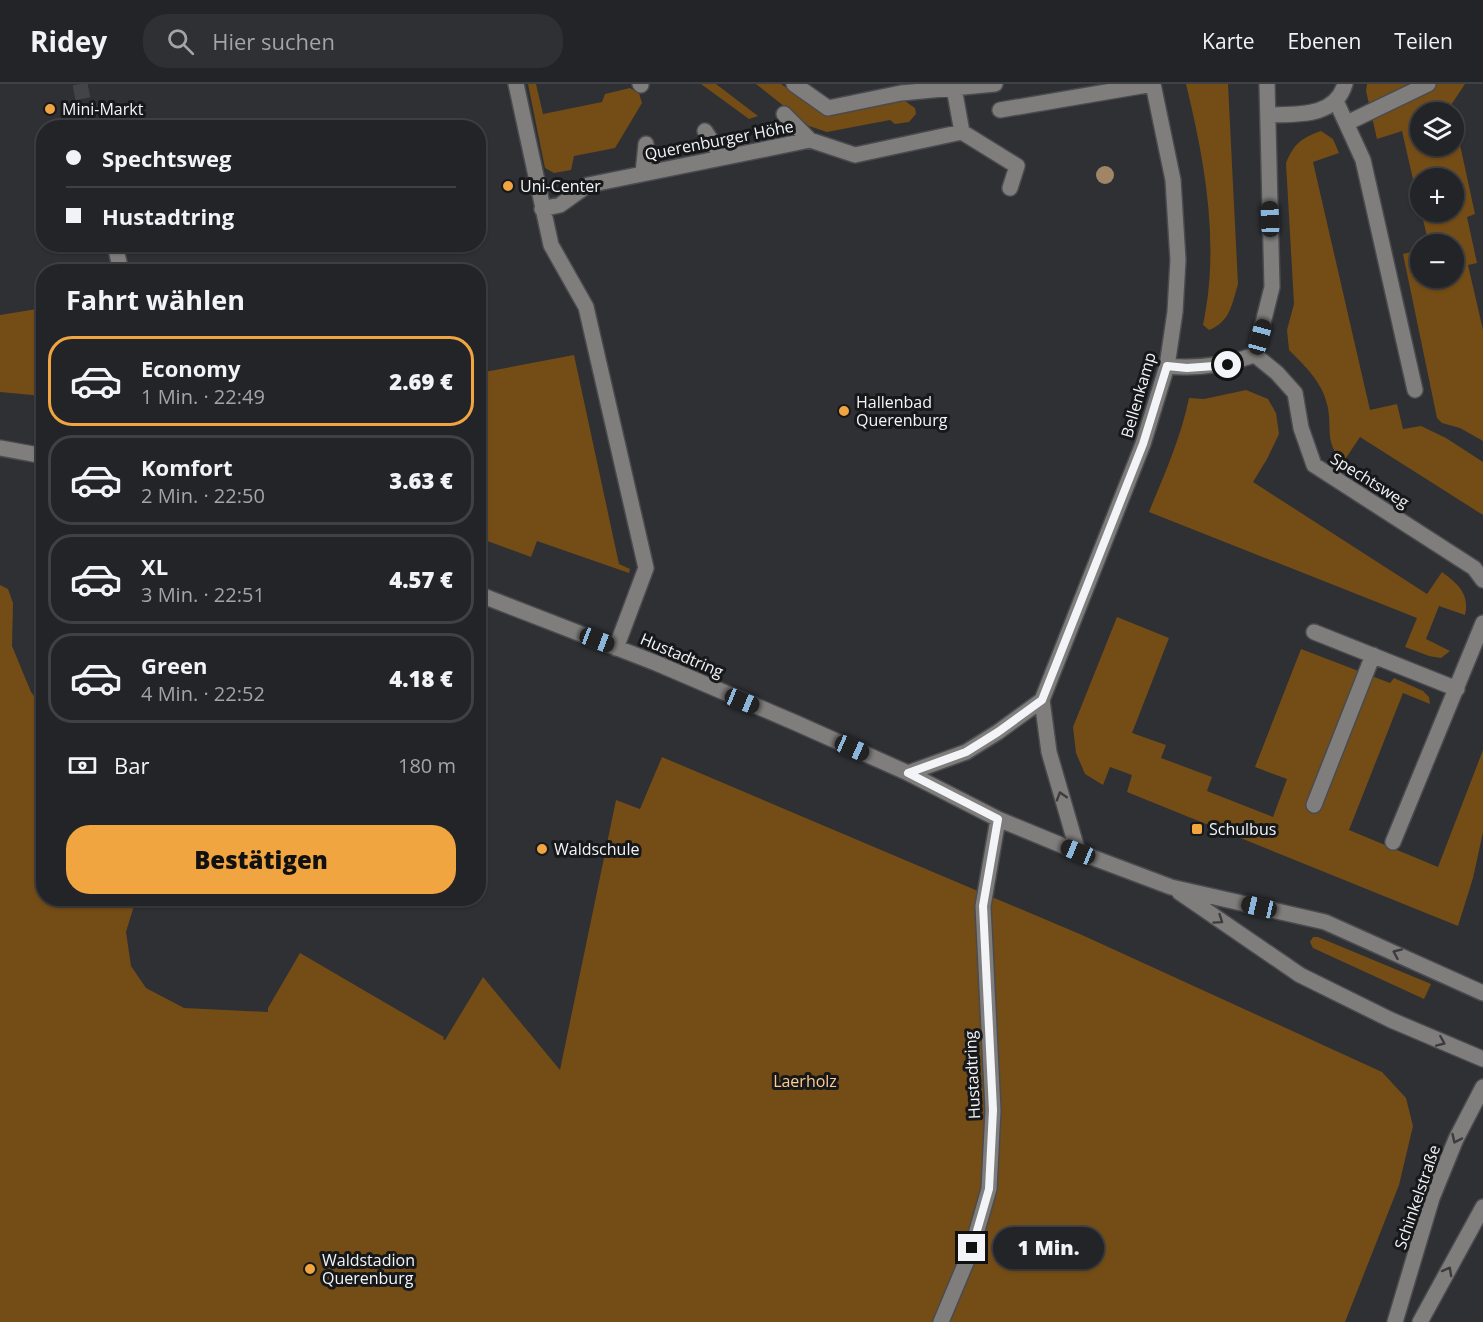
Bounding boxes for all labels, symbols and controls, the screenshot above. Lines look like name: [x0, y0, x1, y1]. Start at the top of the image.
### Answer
search box: [143, 14, 563, 68]
text: Ridey: [30, 22, 107, 60]
icon: search: [164, 25, 197, 58]
text: Hier suchen: [212, 26, 335, 56]
text: Karte: [1202, 27, 1255, 55]
text: Ebenen: [1288, 27, 1361, 55]
text: Teilen: [1394, 27, 1453, 55]
place label: Mini-Markt: [62, 98, 144, 120]
marker: Mini-Markt: [43, 102, 57, 116]
map controls: [1410, 102, 1464, 288]
button: layers: [1410, 102, 1464, 156]
street label: Querenburger Höhe: [643, 115, 795, 165]
text: Spechtsweg: [102, 143, 232, 173]
button: +: [1410, 168, 1464, 222]
place label: Uni-Center: [520, 175, 601, 197]
marker: Uni-Center: [501, 179, 515, 193]
text: Hustadtring: [102, 201, 234, 231]
car: [1260, 201, 1280, 237]
button: −: [1410, 234, 1464, 288]
text: Fahrt wählen: [66, 281, 245, 318]
car: [1247, 317, 1273, 357]
street label: Bellenkamp: [1115, 350, 1161, 440]
route start: [1214, 351, 1241, 378]
text: Economy: [141, 353, 240, 383]
icon: car: [69, 354, 123, 408]
text: 2.69 €: [389, 366, 453, 396]
text: 1 Min. · 22:49: [141, 383, 265, 410]
place label: Hallenbad Querenburg: [856, 391, 948, 431]
marker: Hallenbad Querenburg: [837, 404, 851, 418]
street label: Spechtsweg: [1327, 447, 1414, 513]
text: Komfort: [141, 452, 233, 482]
icon: car: [69, 453, 123, 507]
text: 3.63 €: [389, 465, 453, 495]
text: 2 Min. · 22:50: [141, 482, 265, 509]
text: XL: [141, 551, 168, 581]
icon: car: [69, 552, 123, 606]
text: 4.57 €: [389, 564, 453, 594]
text: 3 Min. · 22:51: [141, 581, 265, 608]
car: [577, 625, 617, 655]
street label: Hustadtring: [637, 628, 727, 683]
text: Green: [141, 650, 207, 680]
icon: car: [69, 651, 123, 705]
text: 4.18 €: [389, 663, 453, 693]
text: 4 Min. · 22:52: [141, 680, 265, 707]
car: [722, 686, 762, 716]
car: [832, 732, 872, 764]
icon: cash: [66, 749, 99, 782]
text: Bar: [114, 750, 149, 780]
text: 180 m: [398, 752, 456, 779]
one-way arrow: [1056, 791, 1068, 802]
place label: Schulbus: [1209, 818, 1276, 840]
marker: Schulbus: [1190, 822, 1204, 836]
button: Bestätigen: [66, 825, 456, 894]
car: [1058, 837, 1098, 867]
place label: Waldschule: [554, 838, 639, 860]
marker: Waldschule: [535, 842, 549, 856]
car: [1239, 894, 1279, 920]
one-way arrow: [1213, 913, 1224, 924]
one-way arrow: [1392, 948, 1403, 960]
street label: Hustadtring: [959, 1030, 985, 1120]
one-way arrow: [1435, 1035, 1446, 1047]
park label: Laerholz: [773, 1070, 837, 1092]
one-way arrow: [1452, 1133, 1464, 1144]
street label: Schinkelstraße: [1389, 1142, 1445, 1252]
callout: 1 Min.: [993, 1227, 1104, 1269]
route end: [958, 1234, 985, 1261]
text: 1 Min.: [1018, 1234, 1079, 1261]
place label: Waldstadion Querenburg: [322, 1249, 415, 1289]
marker: Waldstadion Querenburg: [303, 1262, 317, 1276]
one-way arrow: [1441, 1267, 1452, 1277]

